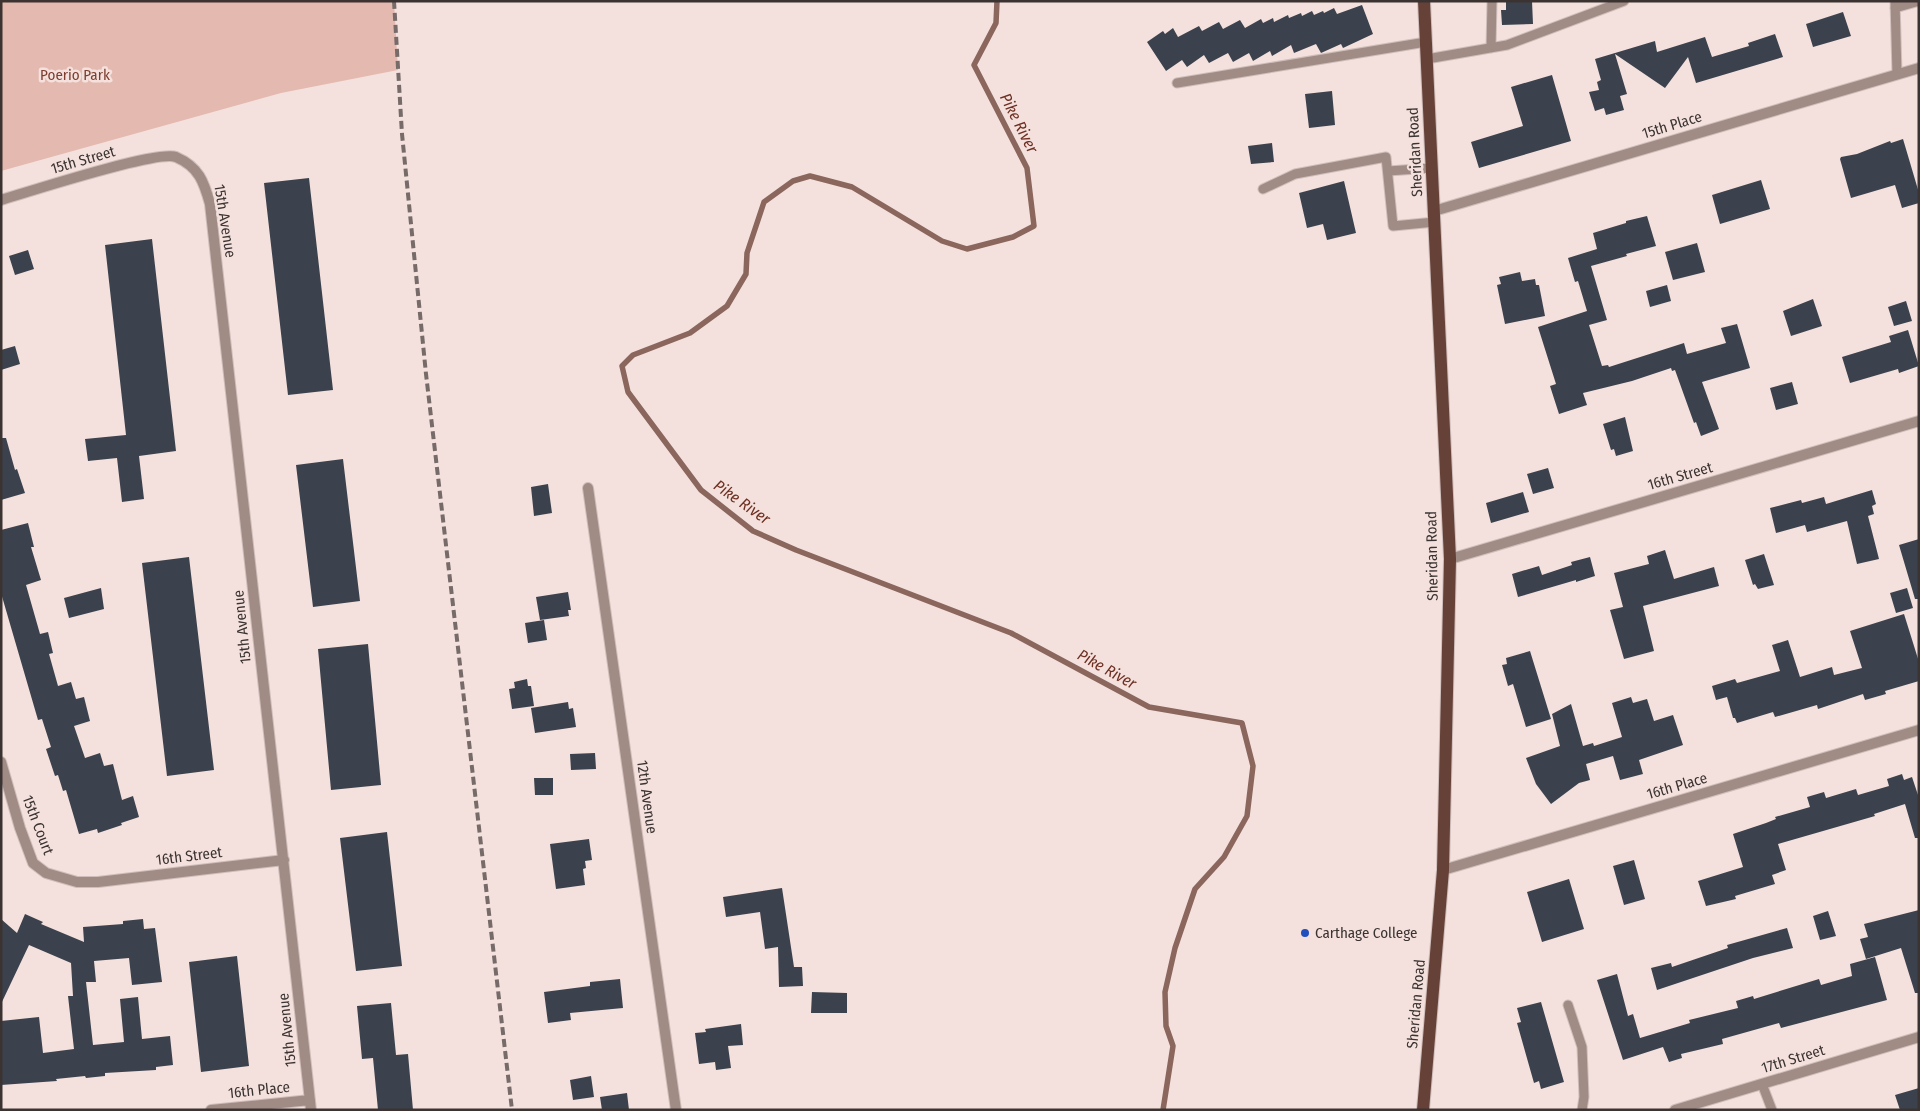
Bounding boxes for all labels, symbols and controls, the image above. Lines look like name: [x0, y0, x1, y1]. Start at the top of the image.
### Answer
park label: Poerio Park: [40, 66, 110, 84]
water label: Pike River: [996, 90, 1042, 156]
street label: Sheridan Road: [1404, 107, 1426, 197]
street label: 15th Place: [1640, 107, 1704, 143]
street label: 15th Street: [49, 142, 117, 178]
street label: 15th Avenue: [210, 183, 240, 259]
street label: 16th Street: [1646, 458, 1715, 494]
water label: Pike River: [710, 476, 774, 528]
street label: Sheridan Road: [1422, 511, 1442, 601]
street label: 15th Avenue: [229, 589, 255, 665]
water label: Pike River: [1074, 645, 1140, 693]
street label: 12th Avenue: [633, 759, 661, 835]
street label: 16th Place: [1645, 769, 1709, 803]
street label: 15th Court: [18, 793, 58, 857]
street label: 16th Street: [155, 843, 223, 869]
place label: Carthage College: [1315, 924, 1418, 942]
marker: Carthage College: [1299, 927, 1311, 939]
street label: Sheridan Road: [1403, 959, 1429, 1049]
street label: 15th Avenue: [274, 992, 300, 1068]
street label: 17th Street: [1759, 1041, 1827, 1077]
street label: 16th Place: [227, 1078, 291, 1102]

